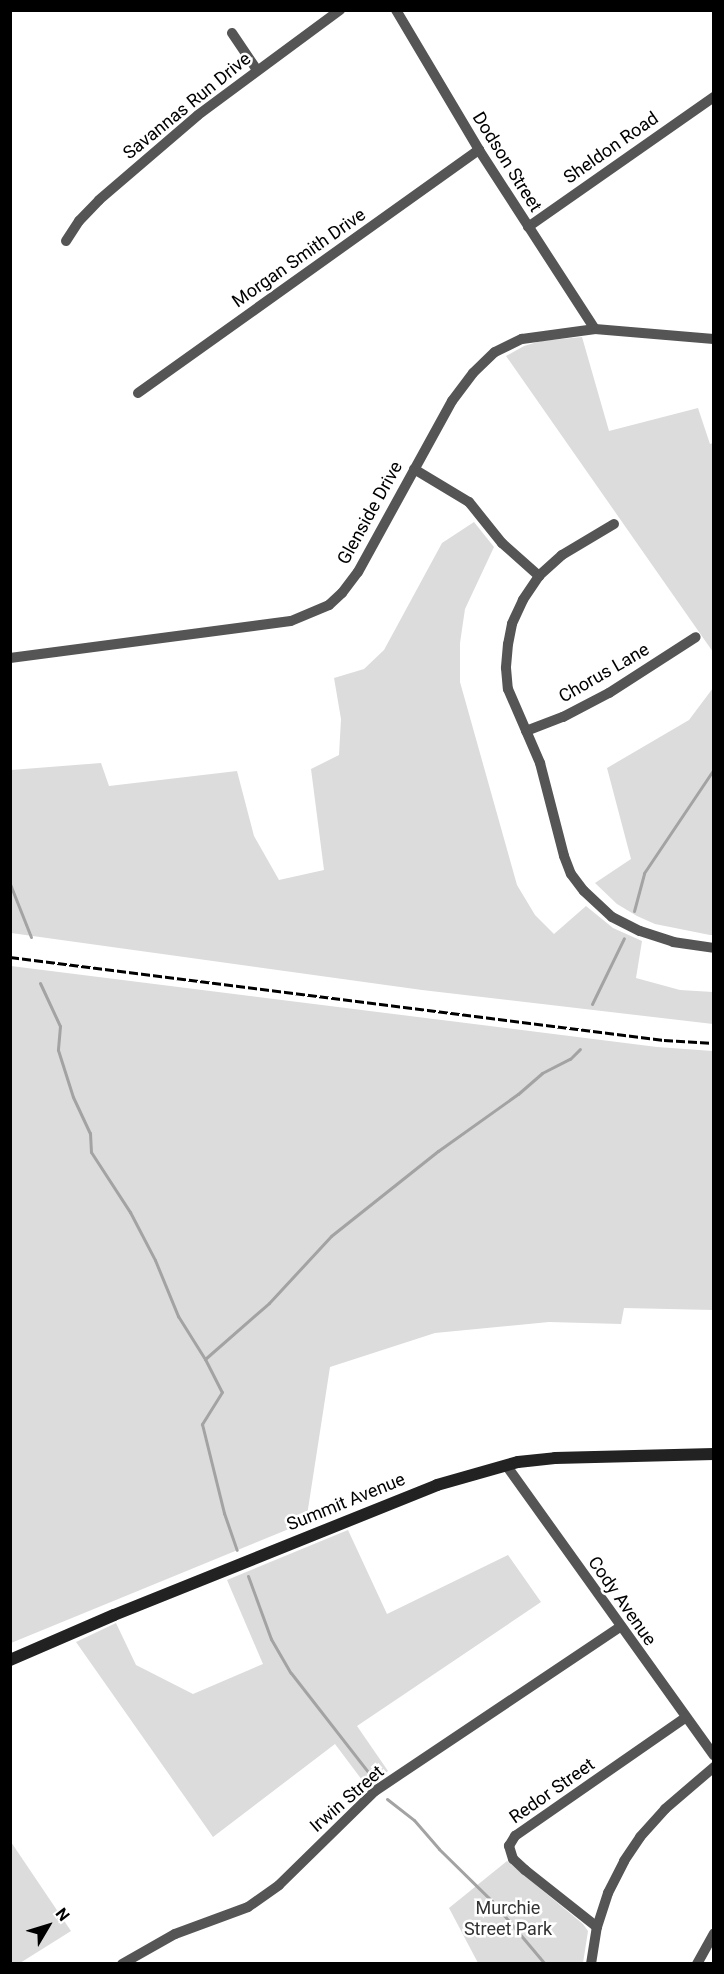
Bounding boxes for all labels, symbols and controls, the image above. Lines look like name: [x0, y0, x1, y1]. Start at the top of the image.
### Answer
street label: Savannas Run Drive: [119, 48, 255, 164]
street label: Sheldon Road: [559, 107, 663, 189]
street label: Dodson Street: [468, 108, 546, 216]
street label: Morgan Smith Drive: [228, 204, 370, 312]
street label: Glenside Drive: [333, 458, 407, 568]
street label: Chorus Lane: [555, 638, 653, 708]
street label: Summit Avenue: [284, 1468, 408, 1536]
street label: Cody Avenue: [583, 1552, 661, 1650]
street label: Redor Street: [505, 1754, 599, 1828]
street label: Irwin Street: [306, 1761, 388, 1837]
north arrow: [18, 1896, 78, 1956]
park label: Murchie Street Park: [464, 1898, 552, 1940]
text: N: [52, 1904, 74, 1925]

